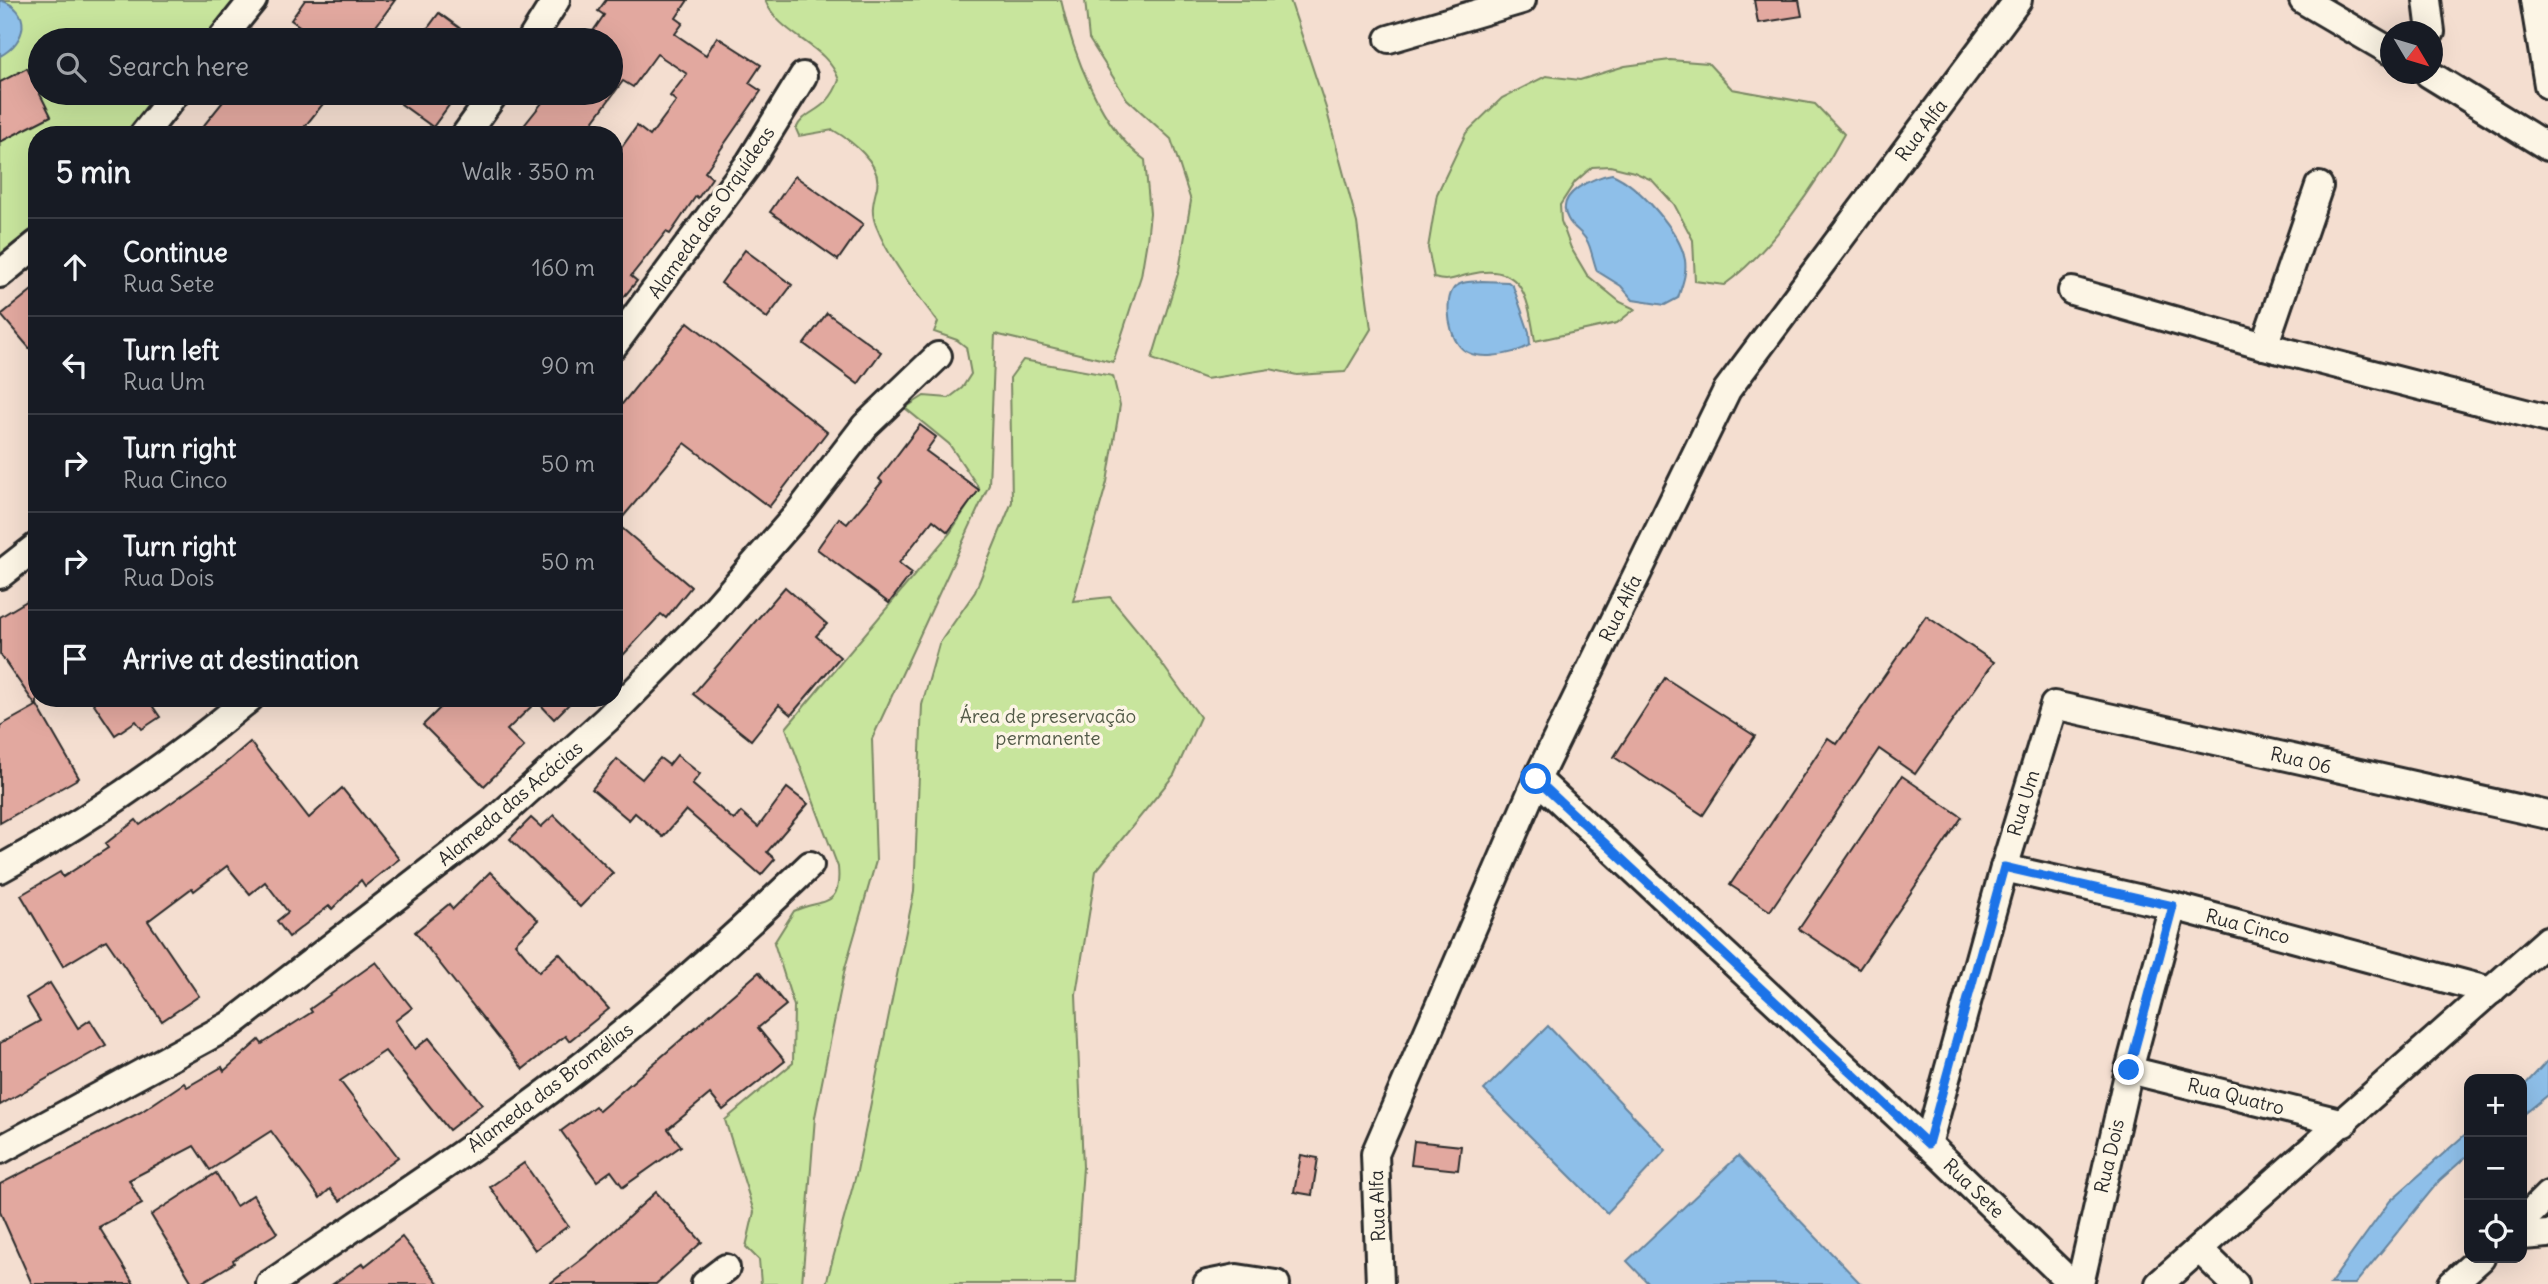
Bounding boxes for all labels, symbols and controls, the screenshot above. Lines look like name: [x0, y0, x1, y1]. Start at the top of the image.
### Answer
north arrow: [2380, 21, 2443, 84]
search box: [28, 28, 623, 105]
icon: search: [52, 48, 90, 86]
text: Search here: [108, 50, 249, 83]
street label: Rua Alfa: [1890, 94, 1952, 166]
street label: Alameda das Orquídeas: [642, 121, 780, 303]
text: 5 min: [56, 153, 131, 191]
text: Walk · 350 m: [462, 157, 595, 186]
text: Continue: [123, 236, 228, 269]
icon: ahead: [56, 248, 94, 286]
text: 160 m: [532, 253, 595, 282]
text: Rua Sete: [123, 269, 215, 298]
text: Turn left: [123, 334, 219, 367]
icon: left: [56, 346, 94, 384]
text: 90 m: [541, 351, 595, 380]
text: Rua Um: [123, 367, 205, 396]
text: Turn right: [123, 432, 236, 465]
icon: right: [56, 444, 94, 482]
text: 50 m: [541, 449, 595, 478]
text: Rua Cinco: [123, 465, 227, 494]
text: Turn right: [123, 530, 236, 563]
icon: right: [56, 542, 94, 580]
text: 50 m: [541, 547, 595, 576]
text: Rua Dois: [123, 563, 214, 592]
street label: Rua Alfa: [1594, 570, 1647, 645]
icon: arrive: [56, 640, 94, 678]
text: Arrive at destination: [123, 643, 359, 676]
park label: Área de preservação permanente: [960, 704, 1136, 750]
street label: Alameda das Acácias: [433, 735, 587, 871]
street label: Rua 06: [2268, 741, 2334, 779]
route start: [1520, 763, 1551, 794]
street label: Rua Um: [2002, 767, 2044, 839]
street label: Rua Cinco: [2203, 903, 2293, 949]
street label: Alameda das Bromélias: [462, 1017, 638, 1157]
route end: [2113, 1054, 2144, 1085]
street label: Rua Quatro: [2185, 1072, 2287, 1120]
map controls: [2464, 1074, 2527, 1263]
button: +: [2464, 1074, 2527, 1137]
street label: Rua Dois: [2089, 1117, 2129, 1195]
button: −: [2464, 1137, 2527, 1200]
street label: Rua Sete: [1938, 1153, 2010, 1223]
street label: Rua Alfa: [1364, 1170, 1390, 1242]
button: locate: [2464, 1200, 2527, 1263]

